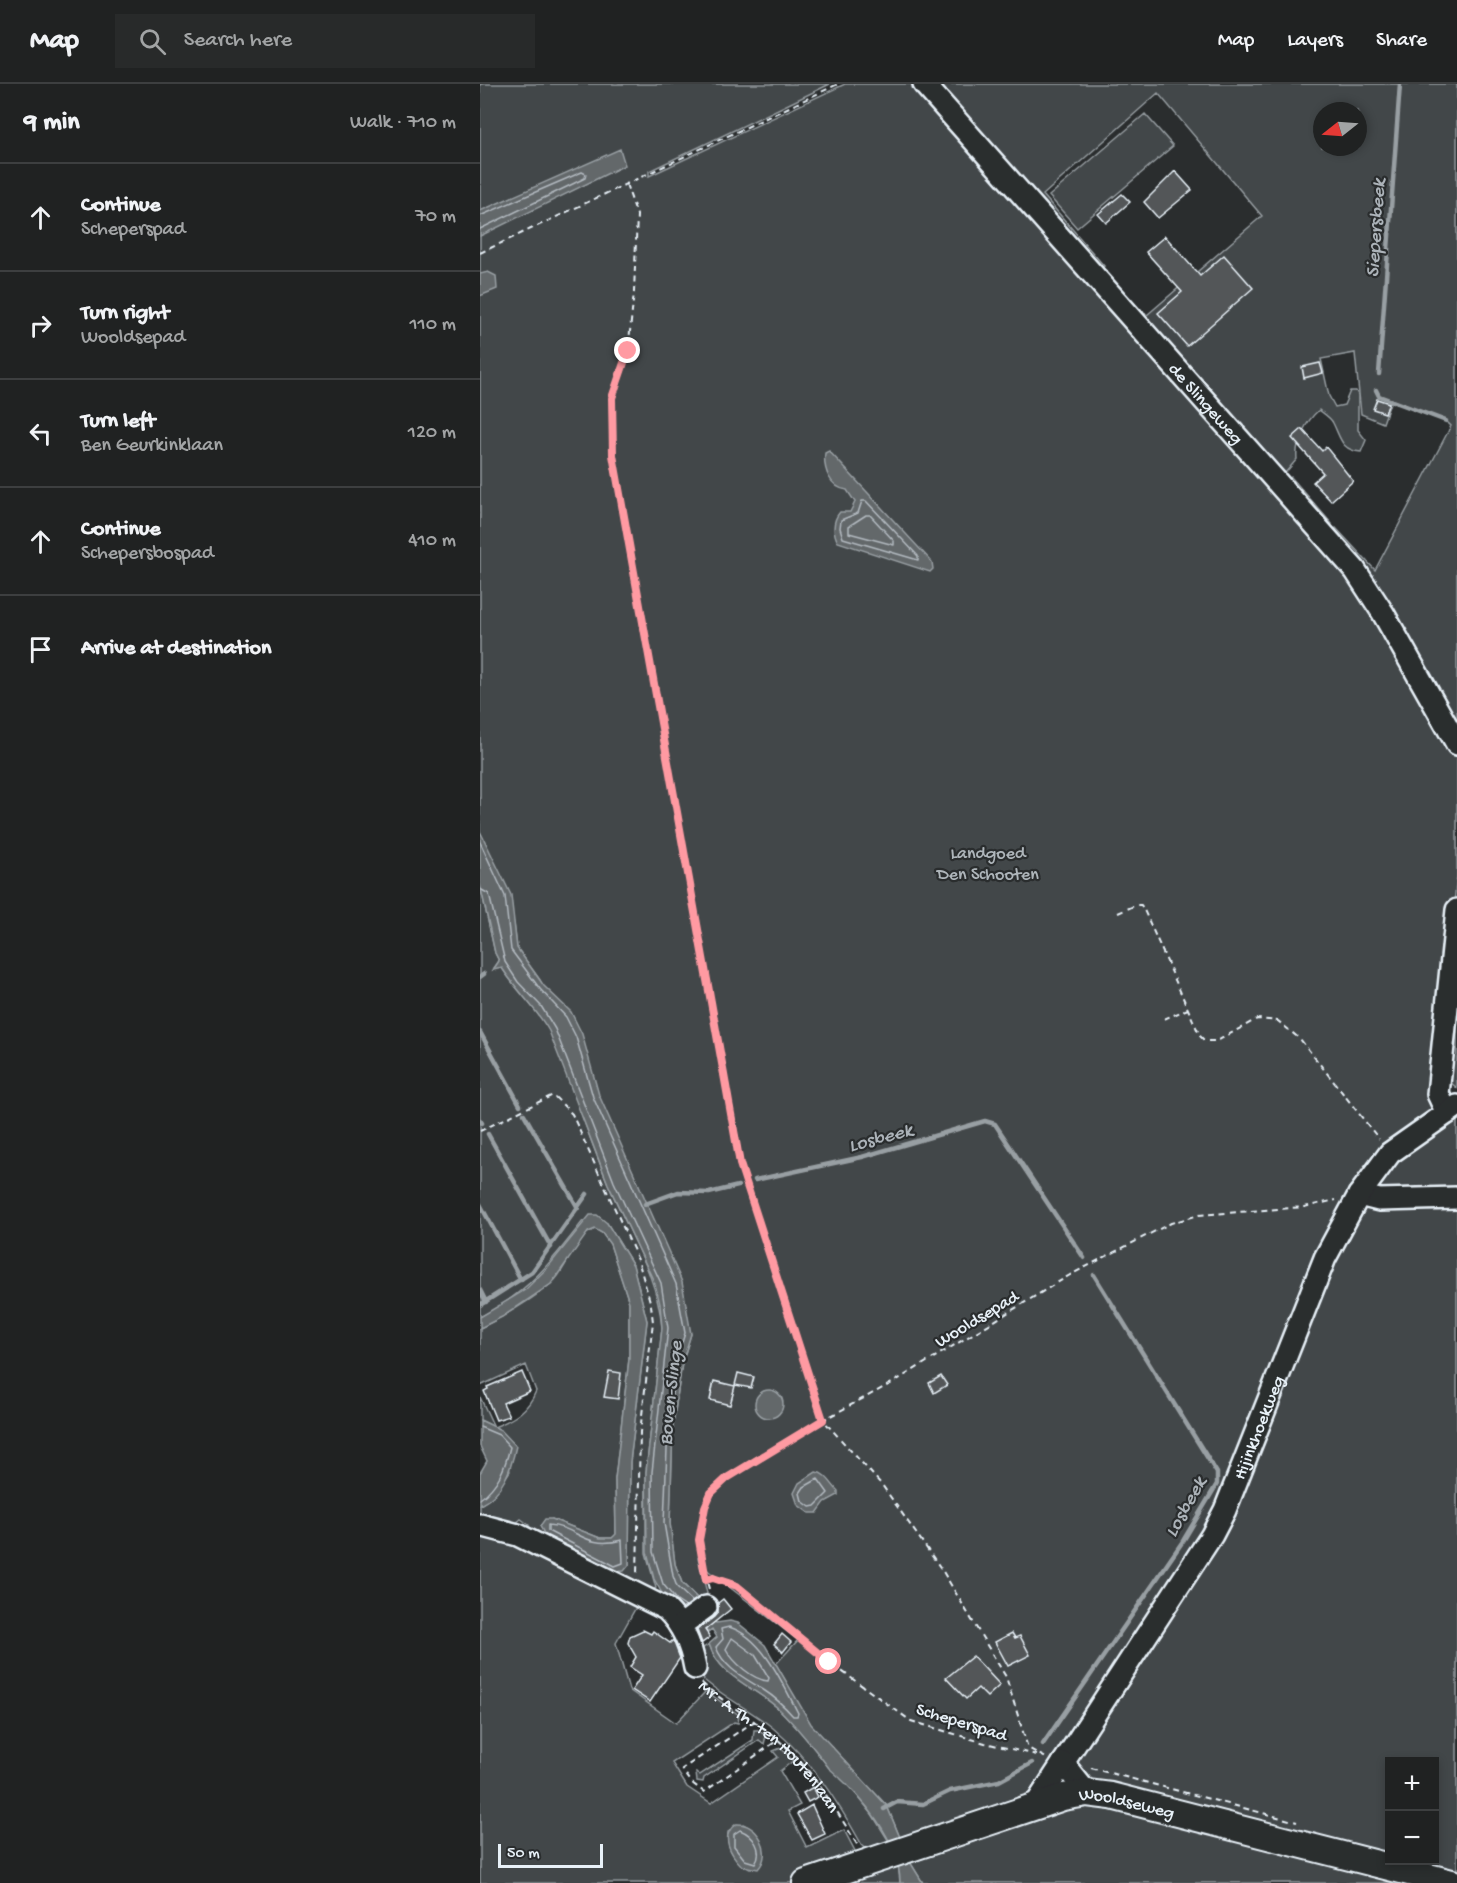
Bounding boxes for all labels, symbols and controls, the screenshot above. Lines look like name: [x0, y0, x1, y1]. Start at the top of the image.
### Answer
search box: [115, 14, 535, 68]
text: Map: [30, 25, 79, 58]
icon: search: [136, 25, 169, 58]
text: Search here: [184, 28, 292, 54]
text: Map: [1218, 29, 1254, 54]
text: Layers: [1287, 29, 1343, 54]
text: Share: [1376, 29, 1427, 54]
north arrow: [1313, 102, 1367, 156]
text: 9 min: [24, 108, 80, 139]
text: Walk · 710 m: [350, 112, 456, 135]
water label: Siepersbeek: [1363, 176, 1393, 278]
text: Continue: [81, 193, 161, 219]
icon: ahead: [24, 201, 57, 234]
text: 70 m: [415, 206, 456, 229]
text: Scheperspad: [81, 219, 185, 242]
text: Turn right: [81, 301, 169, 327]
icon: right: [24, 309, 57, 342]
text: 110 m: [410, 314, 456, 337]
text: Wooldsepad: [81, 327, 185, 350]
route end: [614, 337, 640, 363]
street label: de Slingeweg: [1163, 359, 1246, 449]
text: Turn left: [81, 409, 155, 435]
icon: left: [24, 417, 57, 450]
text: 120 m: [408, 422, 456, 445]
text: Ben Geurkinklaan: [81, 435, 223, 458]
text: Continue: [81, 517, 161, 543]
icon: ahead: [24, 525, 57, 558]
text: 410 m: [408, 530, 456, 553]
text: Schepersbospad: [81, 543, 214, 566]
icon: arrive: [24, 633, 57, 666]
text: Arrive at destination: [81, 636, 271, 662]
park label: Landgoed Den Schooten: [936, 844, 1039, 886]
water label: Losbeek: [846, 1119, 917, 1159]
street label: Wooldsepad: [932, 1286, 1024, 1353]
water label: Boven-Slinge: [656, 1339, 689, 1447]
street label: Hijinkhoekweg: [1230, 1373, 1290, 1483]
water label: Losbeek: [1161, 1472, 1214, 1542]
route start: [815, 1648, 841, 1674]
street label: Mr. A.Th. ten Houtenlaan: [693, 1677, 843, 1818]
street label: Scheperspad: [913, 1700, 1011, 1748]
map controls: [1385, 1757, 1439, 1865]
button: +: [1385, 1757, 1439, 1811]
street label: Wooldseweg: [1077, 1784, 1176, 1825]
button: −: [1385, 1811, 1439, 1865]
scale bar: [498, 1841, 603, 1868]
text: 50 m: [507, 1845, 540, 1864]

